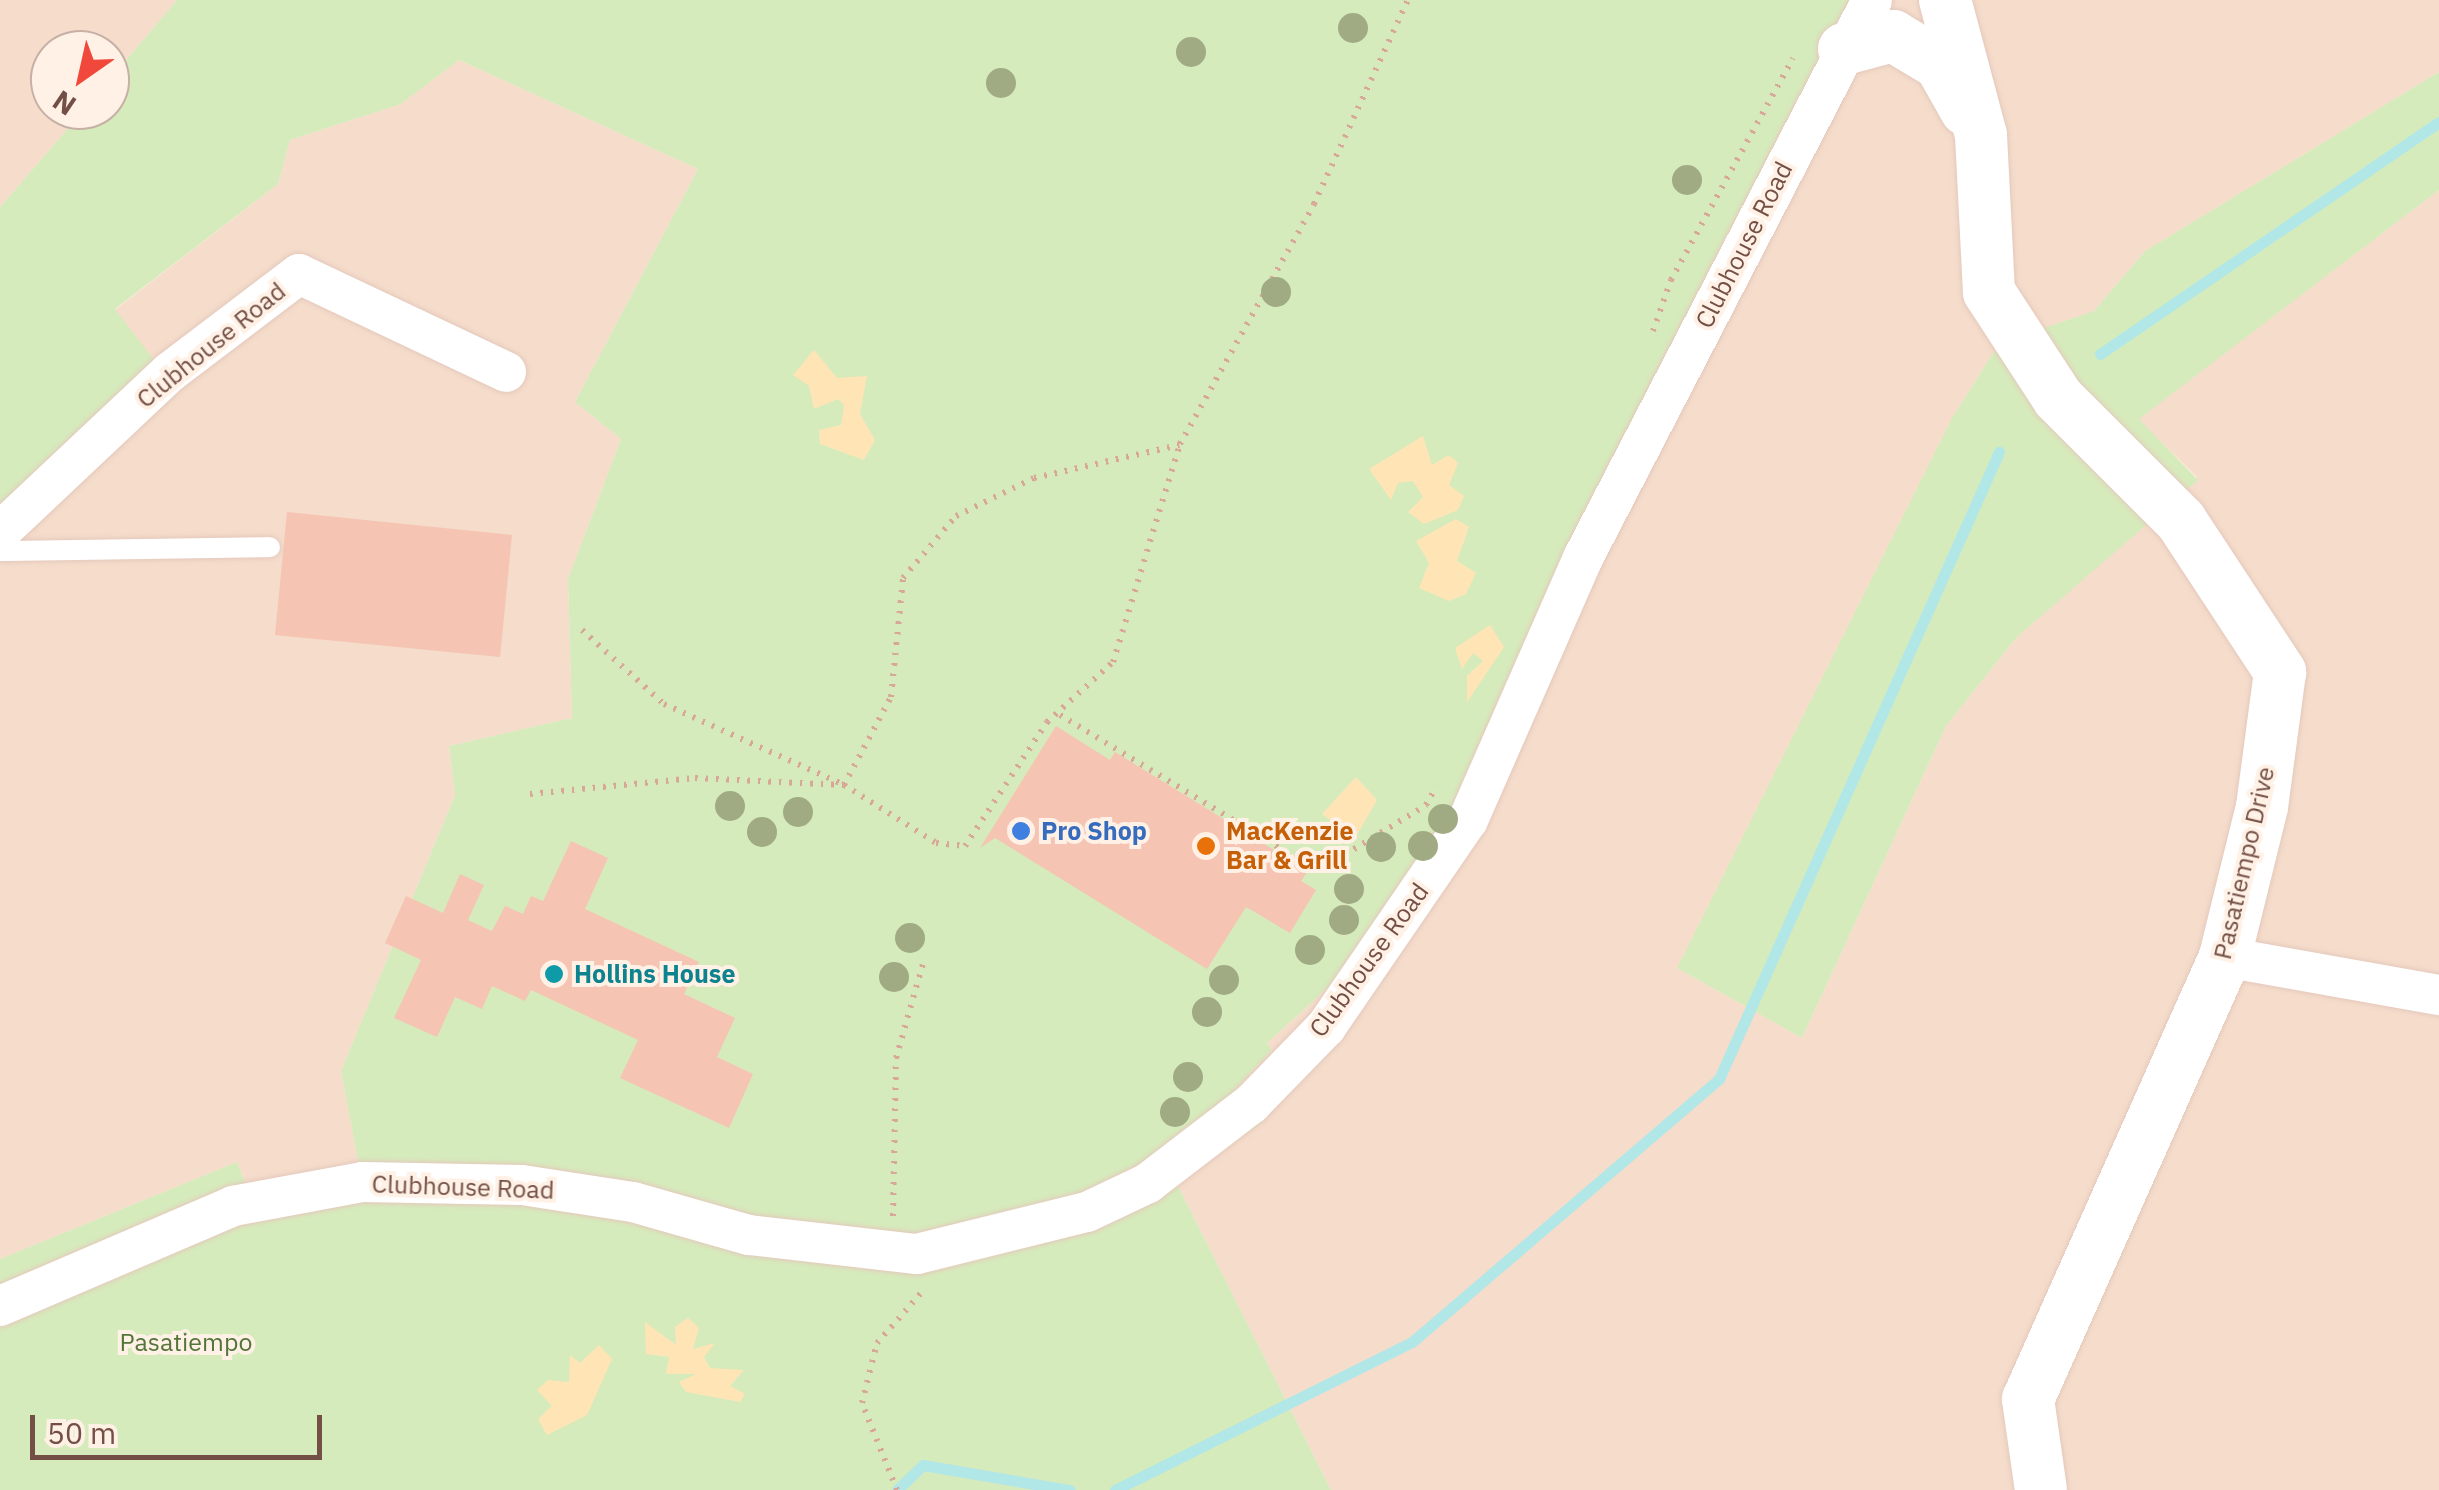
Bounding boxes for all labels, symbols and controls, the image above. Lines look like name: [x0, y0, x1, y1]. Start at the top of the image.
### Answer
north arrow: [30, 30, 130, 130]
text: N: [45, 83, 83, 125]
street label: Clubhouse Road: [1689, 157, 1799, 333]
street label: Clubhouse Road: [131, 276, 291, 414]
street label: Pasatiempo Drive: [2207, 764, 2281, 962]
place label: Pro Shop: [1041, 816, 1147, 846]
place label: MacKenzie Bar & Grill: [1226, 817, 1353, 876]
marker: Pro Shop: [1010, 820, 1032, 842]
marker: MacKenzie Bar & Grill: [1195, 835, 1217, 857]
street label: Clubhouse Road: [1303, 877, 1435, 1043]
place label: Hollins House: [574, 959, 735, 989]
marker: Hollins House: [543, 963, 565, 985]
street label: Clubhouse Road: [371, 1169, 555, 1205]
park label: Pasatiempo: [120, 1327, 252, 1357]
scale bar: [35, 1395, 328, 1457]
text: 50 m: [47, 1413, 116, 1452]

